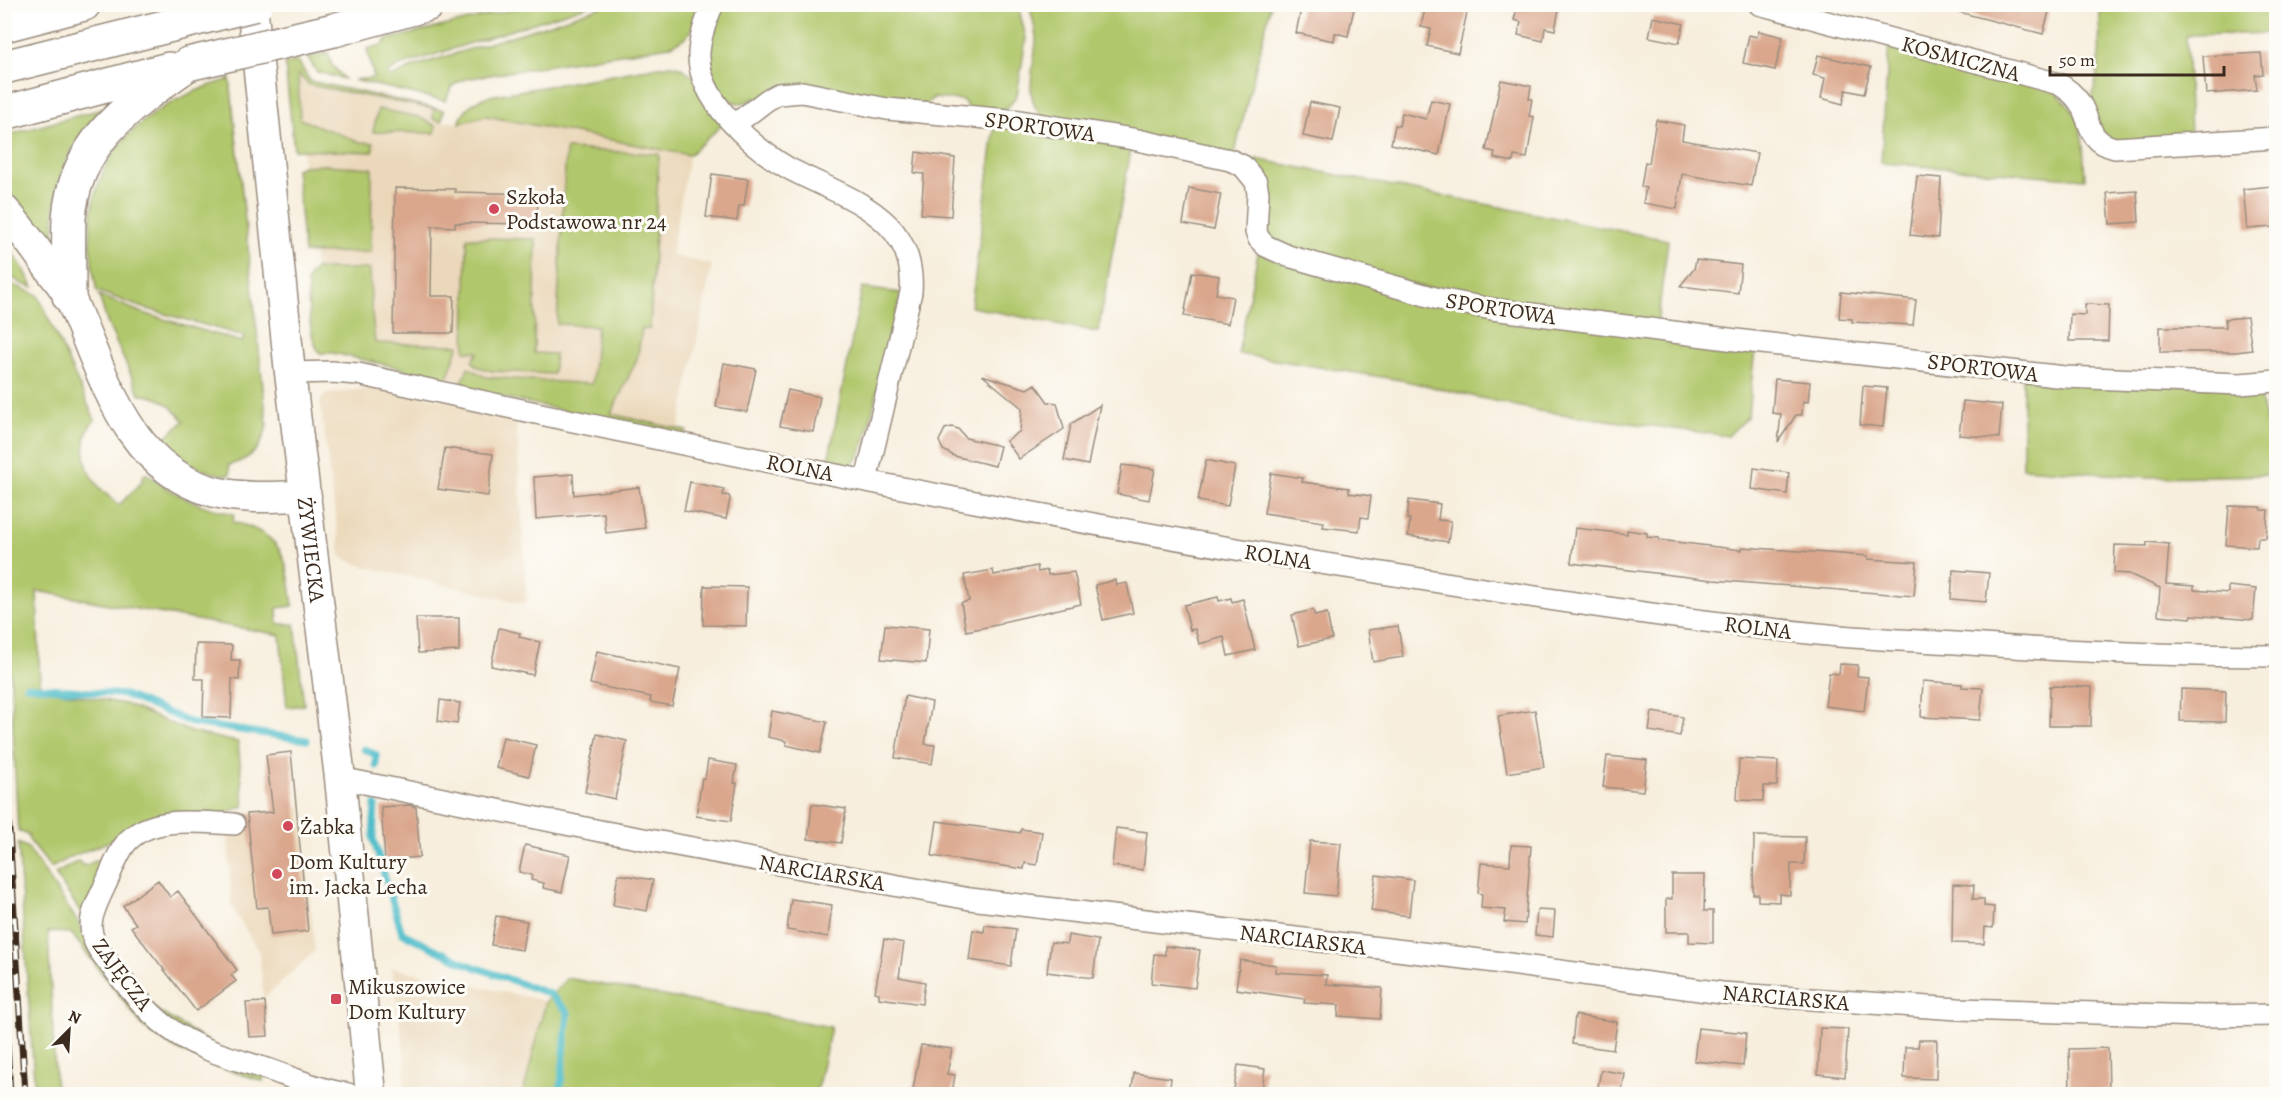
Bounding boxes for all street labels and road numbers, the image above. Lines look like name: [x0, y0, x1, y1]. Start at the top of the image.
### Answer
street label: KOSMICZNA: [1898, 29, 2024, 89]
street label: SPORTOWA: [983, 104, 1098, 150]
street label: SPORTOWA: [1444, 285, 1559, 333]
street label: SPORTOWA: [1926, 346, 2041, 390]
street label: ROLNA: [764, 447, 837, 489]
street label: ŻYWIECKA: [289, 495, 332, 605]
street label: ROLNA: [1242, 537, 1315, 577]
street label: ROLNA: [1722, 609, 1794, 647]
street label: NARCIARSKA: [756, 847, 888, 899]
street label: NARCIARSKA: [1238, 917, 1369, 963]
street label: ZAJĘCZA: [85, 932, 160, 1018]
street label: NARCIARSKA: [1721, 977, 1852, 1019]

